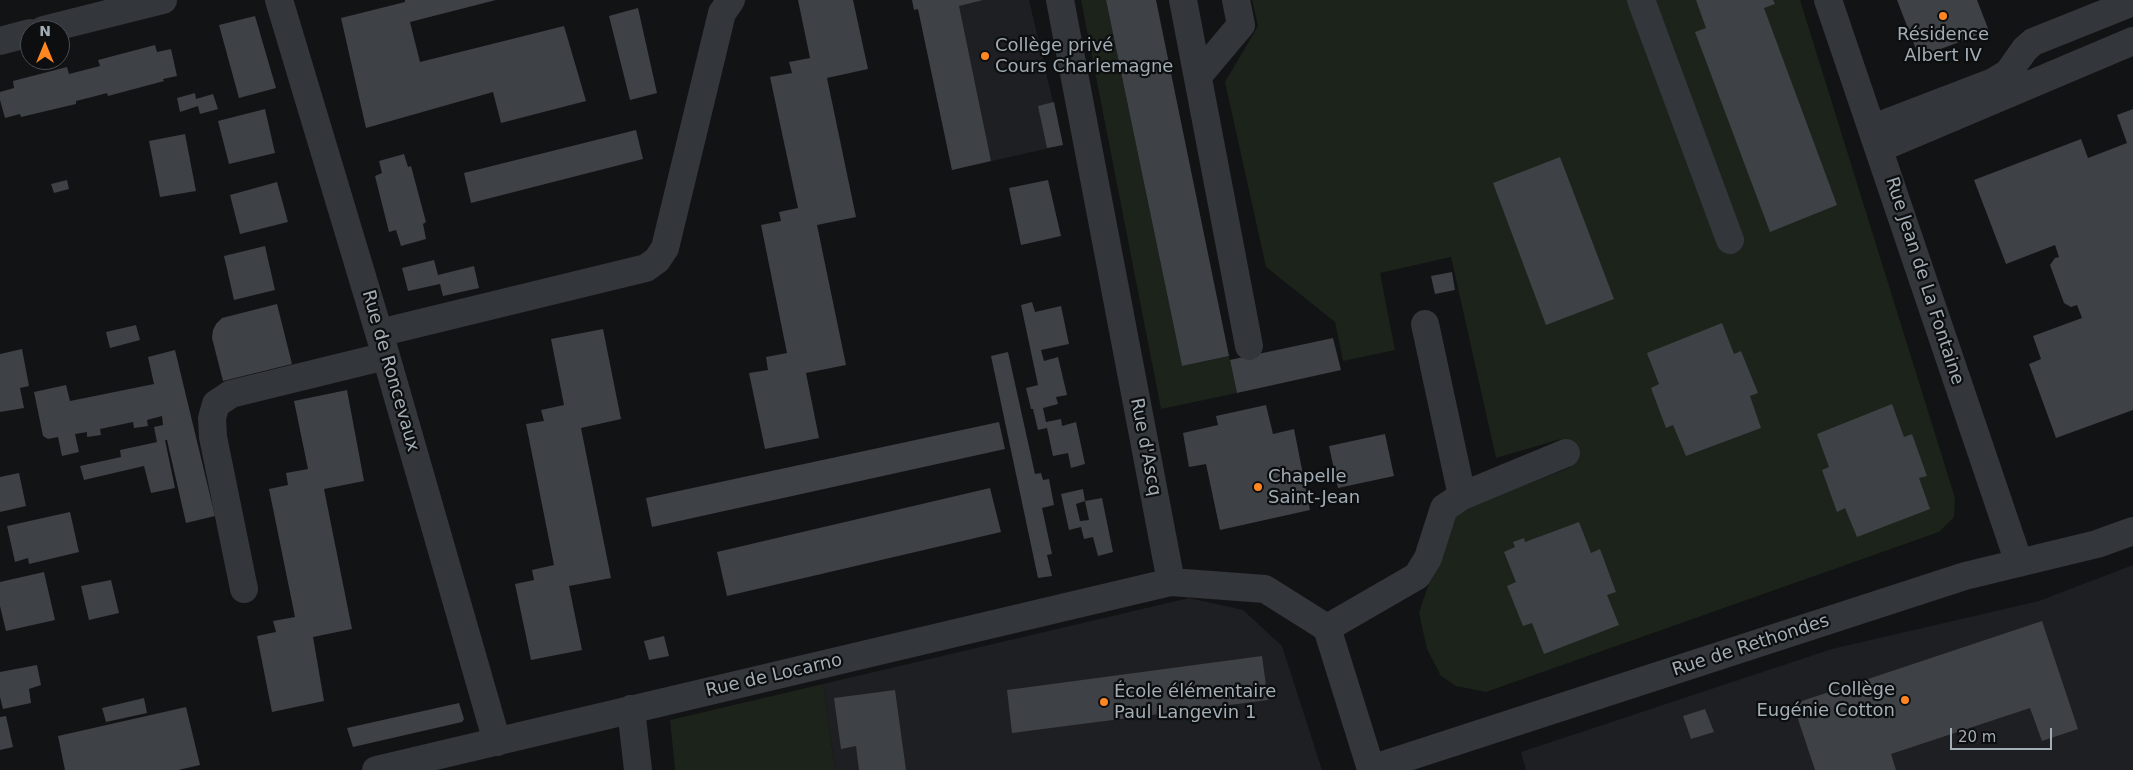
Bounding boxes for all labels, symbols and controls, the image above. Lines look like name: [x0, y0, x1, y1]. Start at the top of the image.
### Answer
marker: Résidence Albert IV: [1937, 10, 1949, 22]
north arrow: [20, 20, 70, 70]
text: N: [39, 23, 51, 39]
place label: Résidence Albert IV: [1897, 24, 1989, 66]
place label: Collège privé Cours Charlemagne: [995, 35, 1173, 78]
marker: Collège privé Cours Charlemagne: [979, 50, 991, 62]
street label: Rue Jean de La Fontaine: [1880, 174, 1968, 388]
street label: Rue de Roncevaux: [357, 288, 423, 454]
street label: Rue d'Ascq: [1125, 396, 1165, 498]
place label: Chapelle Saint-Jean: [1268, 466, 1360, 508]
marker: Chapelle Saint-Jean: [1252, 481, 1264, 493]
street label: Rue de Rethondes: [1670, 610, 1832, 682]
street label: Rue de Locarno: [704, 650, 844, 702]
place label: Collège Eugénie Cotton: [1756, 679, 1895, 722]
place label: École élémentaire Paul Langevin 1: [1114, 681, 1276, 724]
marker: Collège Eugénie Cotton: [1899, 694, 1911, 706]
marker: École élémentaire Paul Langevin 1: [1098, 696, 1110, 708]
scale bar: [1953, 718, 2056, 750]
text: 20 m: [1958, 728, 1996, 746]

